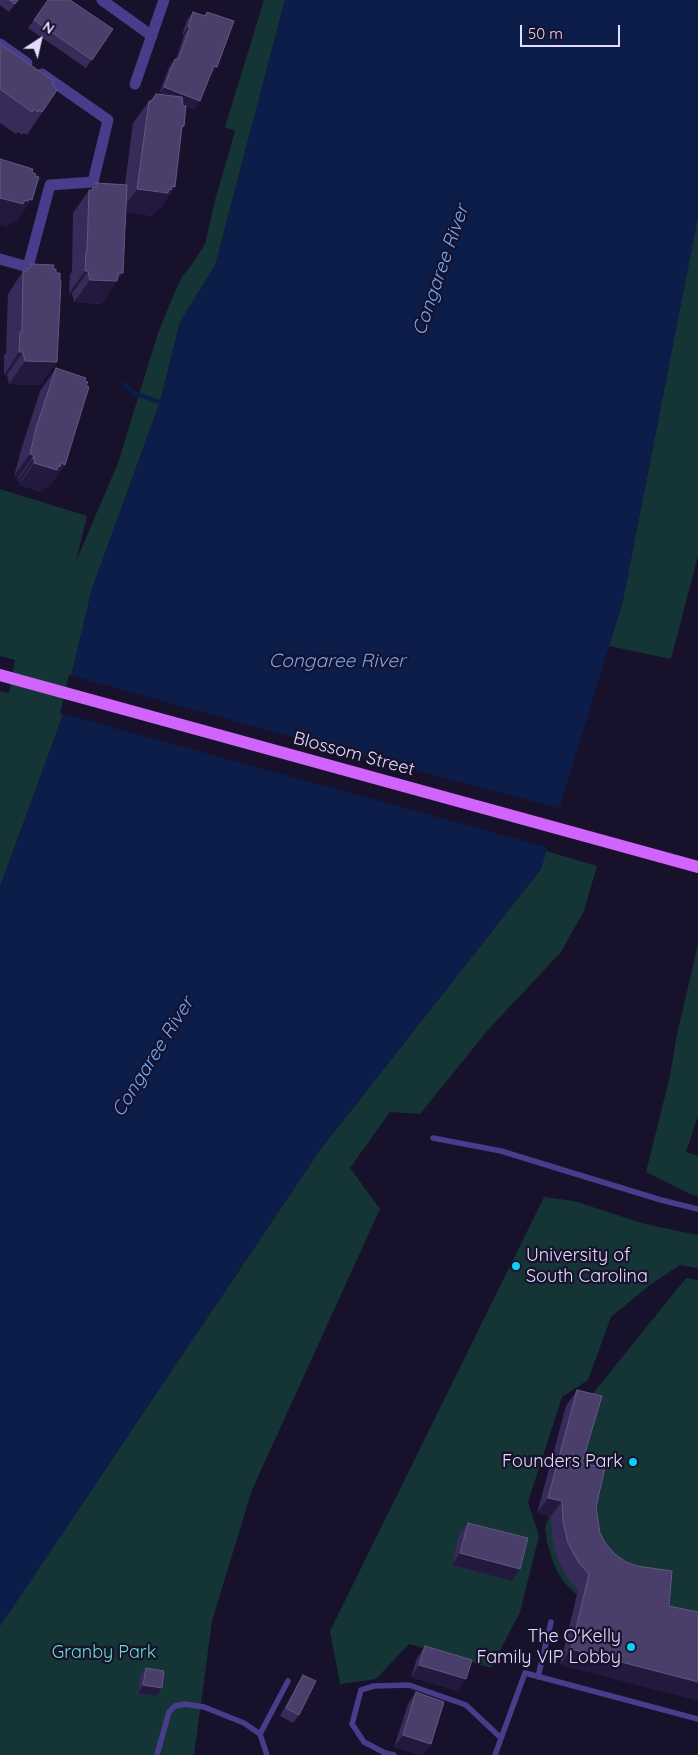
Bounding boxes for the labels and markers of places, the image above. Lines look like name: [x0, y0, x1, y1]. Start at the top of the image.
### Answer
place label: University of South Carolina: [526, 1245, 648, 1288]
marker: University of South Carolina: [510, 1260, 522, 1272]
place label: Founders Park: [502, 1451, 623, 1473]
marker: Founders Park: [627, 1456, 639, 1468]
place label: The O'Kelly Family VIP Lobby: [476, 1626, 621, 1668]
marker: The O'Kelly Family VIP Lobby: [625, 1641, 637, 1653]

